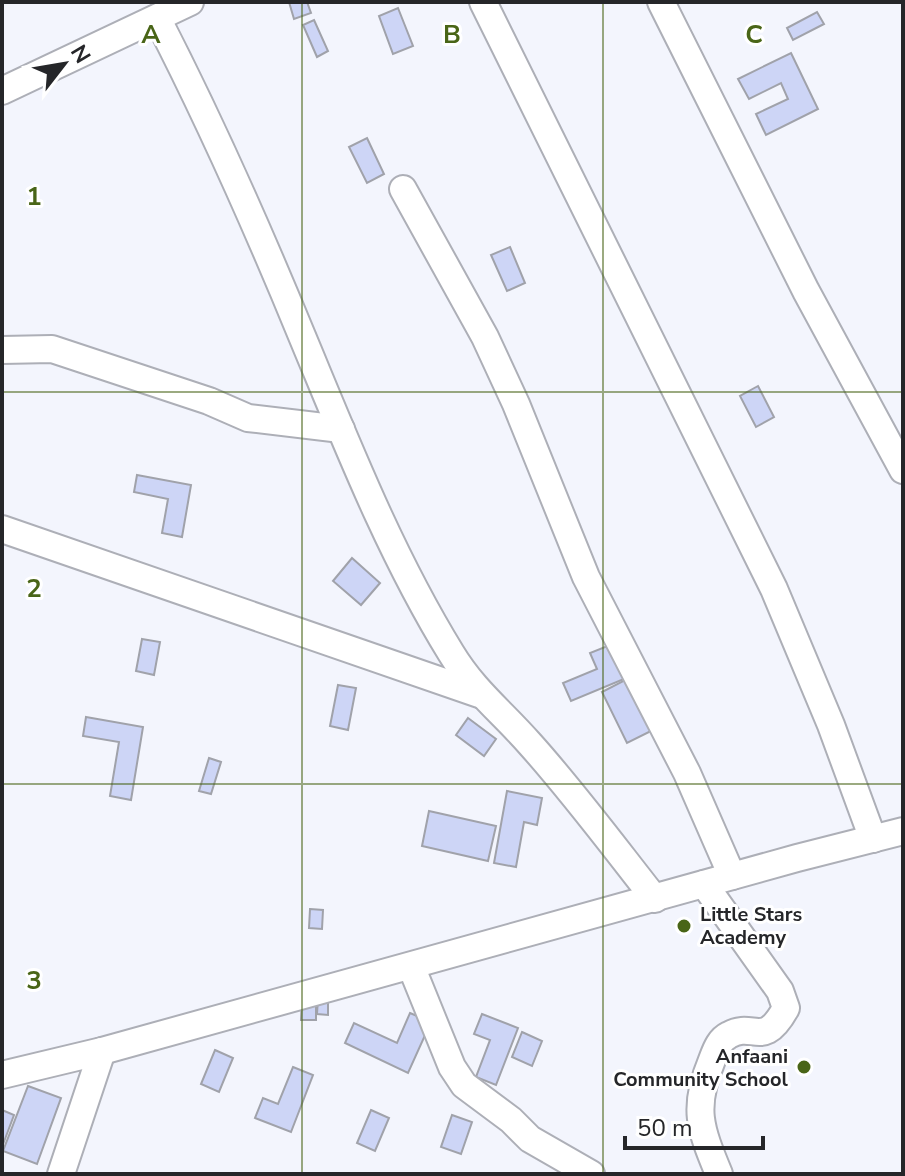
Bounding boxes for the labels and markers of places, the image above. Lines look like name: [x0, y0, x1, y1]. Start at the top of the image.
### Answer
place label: Little Stars Academy: [700, 901, 803, 951]
marker: Little Stars Academy: [675, 917, 693, 935]
place label: Anfaani Community School: [613, 1043, 789, 1093]
marker: Anfaani Community School: [795, 1058, 813, 1076]

